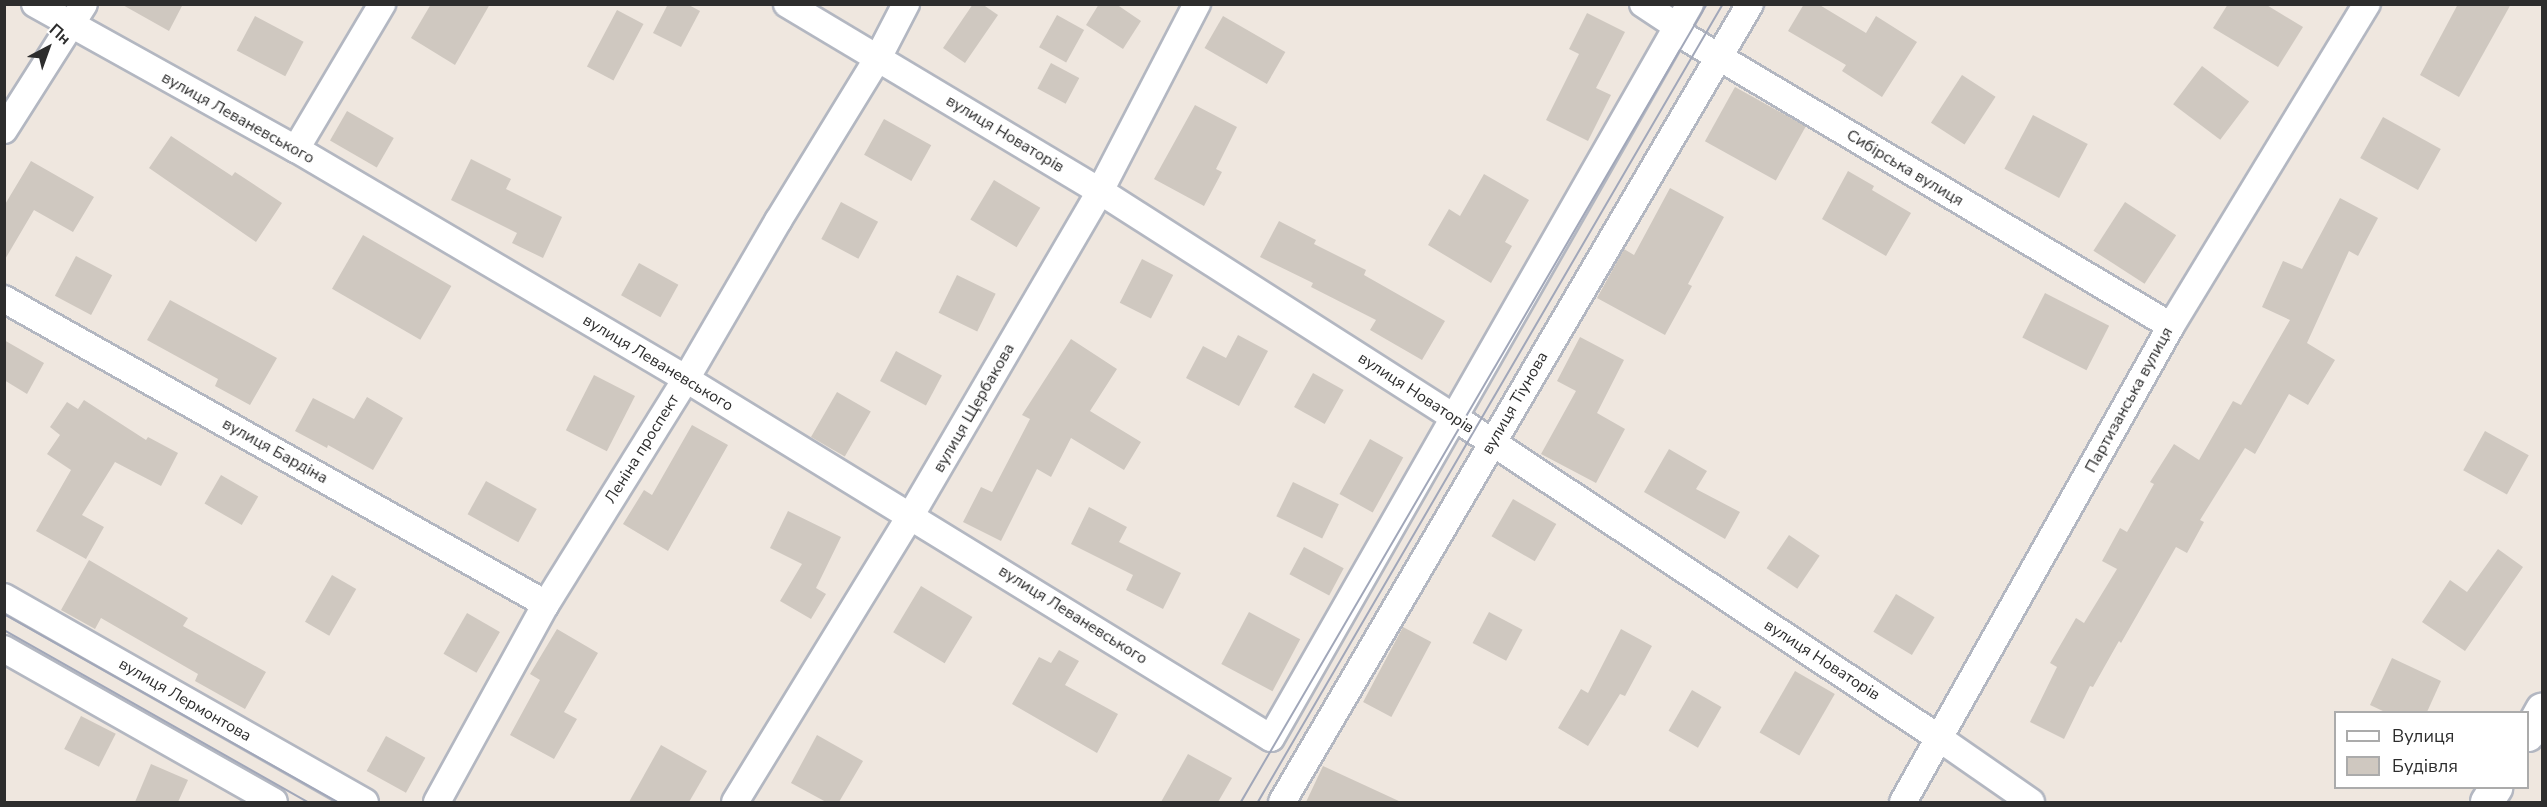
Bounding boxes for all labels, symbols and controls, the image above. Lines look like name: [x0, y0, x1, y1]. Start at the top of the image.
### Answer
north arrow: [18, 18, 78, 78]
text: Пн: [44, 19, 75, 50]
street label: вулиця Леваневського: [158, 68, 318, 168]
street label: вулиця Новаторів: [942, 91, 1068, 177]
street label: Сибірська вулиця: [1843, 125, 1967, 211]
street label: вулиця Леваневського: [579, 311, 737, 415]
street label: Партизанська вулиця: [2081, 324, 2177, 476]
street label: вулиця Щербакова: [929, 340, 1019, 476]
street label: вулиця Новаторів: [1354, 348, 1478, 438]
street label: вулиця Тіунова: [1478, 348, 1552, 458]
street label: Леніна проспект: [601, 391, 683, 507]
street label: вулиця Бардіна: [219, 414, 331, 488]
street label: вулиця Леваневського: [995, 561, 1151, 669]
street label: вулиця Новаторів: [1760, 615, 1884, 705]
street label: вулиця Лермонтова: [115, 654, 255, 746]
legend: [2334, 711, 2529, 789]
text: Вулиця: [2392, 724, 2454, 748]
text: Будівля: [2392, 754, 2458, 778]

